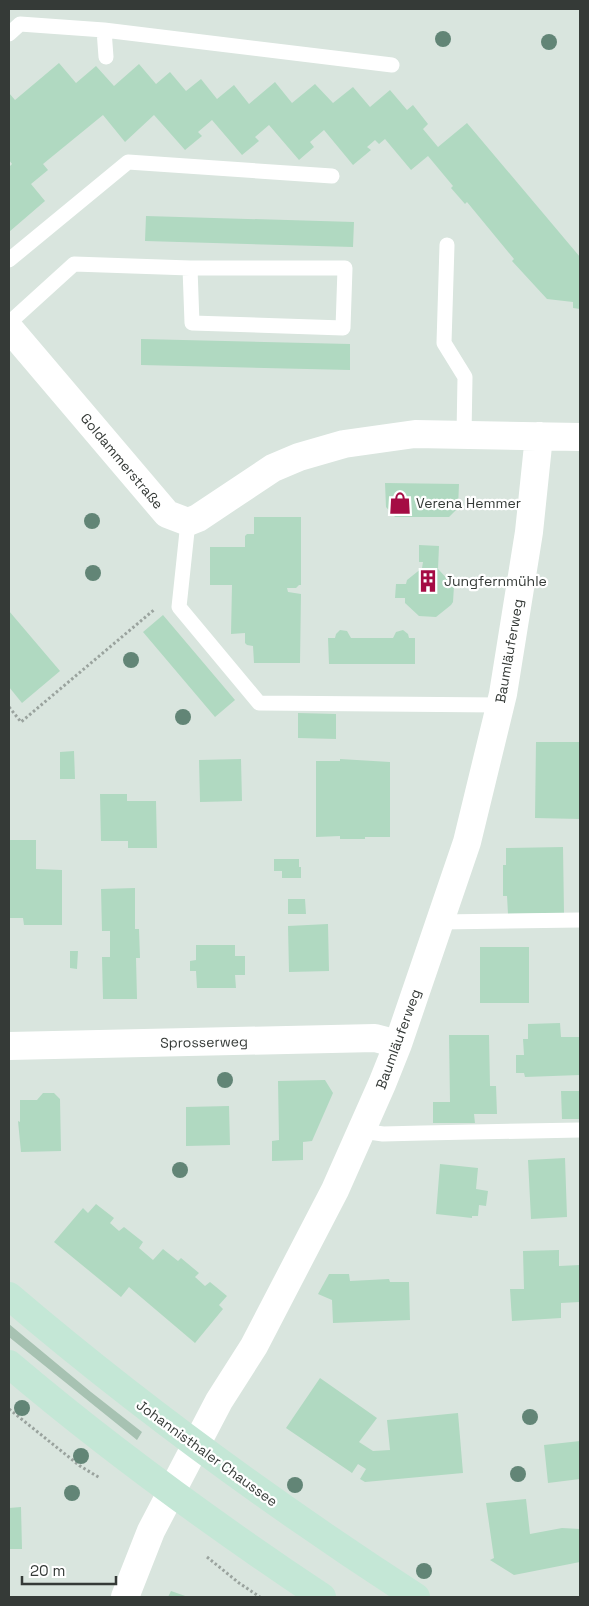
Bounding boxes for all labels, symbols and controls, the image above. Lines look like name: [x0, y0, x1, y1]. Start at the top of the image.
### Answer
street label: Goldammerstraße: [77, 409, 167, 513]
shop icon: Verena Hemmer: [387, 490, 413, 516]
place label: Verena Hemmer: [416, 494, 521, 512]
building icon: Jungfernmühle: [415, 568, 441, 594]
place label: Jungfernmühle: [444, 572, 547, 590]
street label: Baumläuferweg: [491, 598, 527, 704]
street label: Baumläuferweg: [372, 986, 424, 1092]
street label: Sprosserweg: [160, 1032, 248, 1052]
street label: Johannisthaler Chaussee: [133, 1396, 281, 1510]
scale bar: [22, 1554, 116, 1586]
text: 20 m: [30, 1561, 65, 1580]

